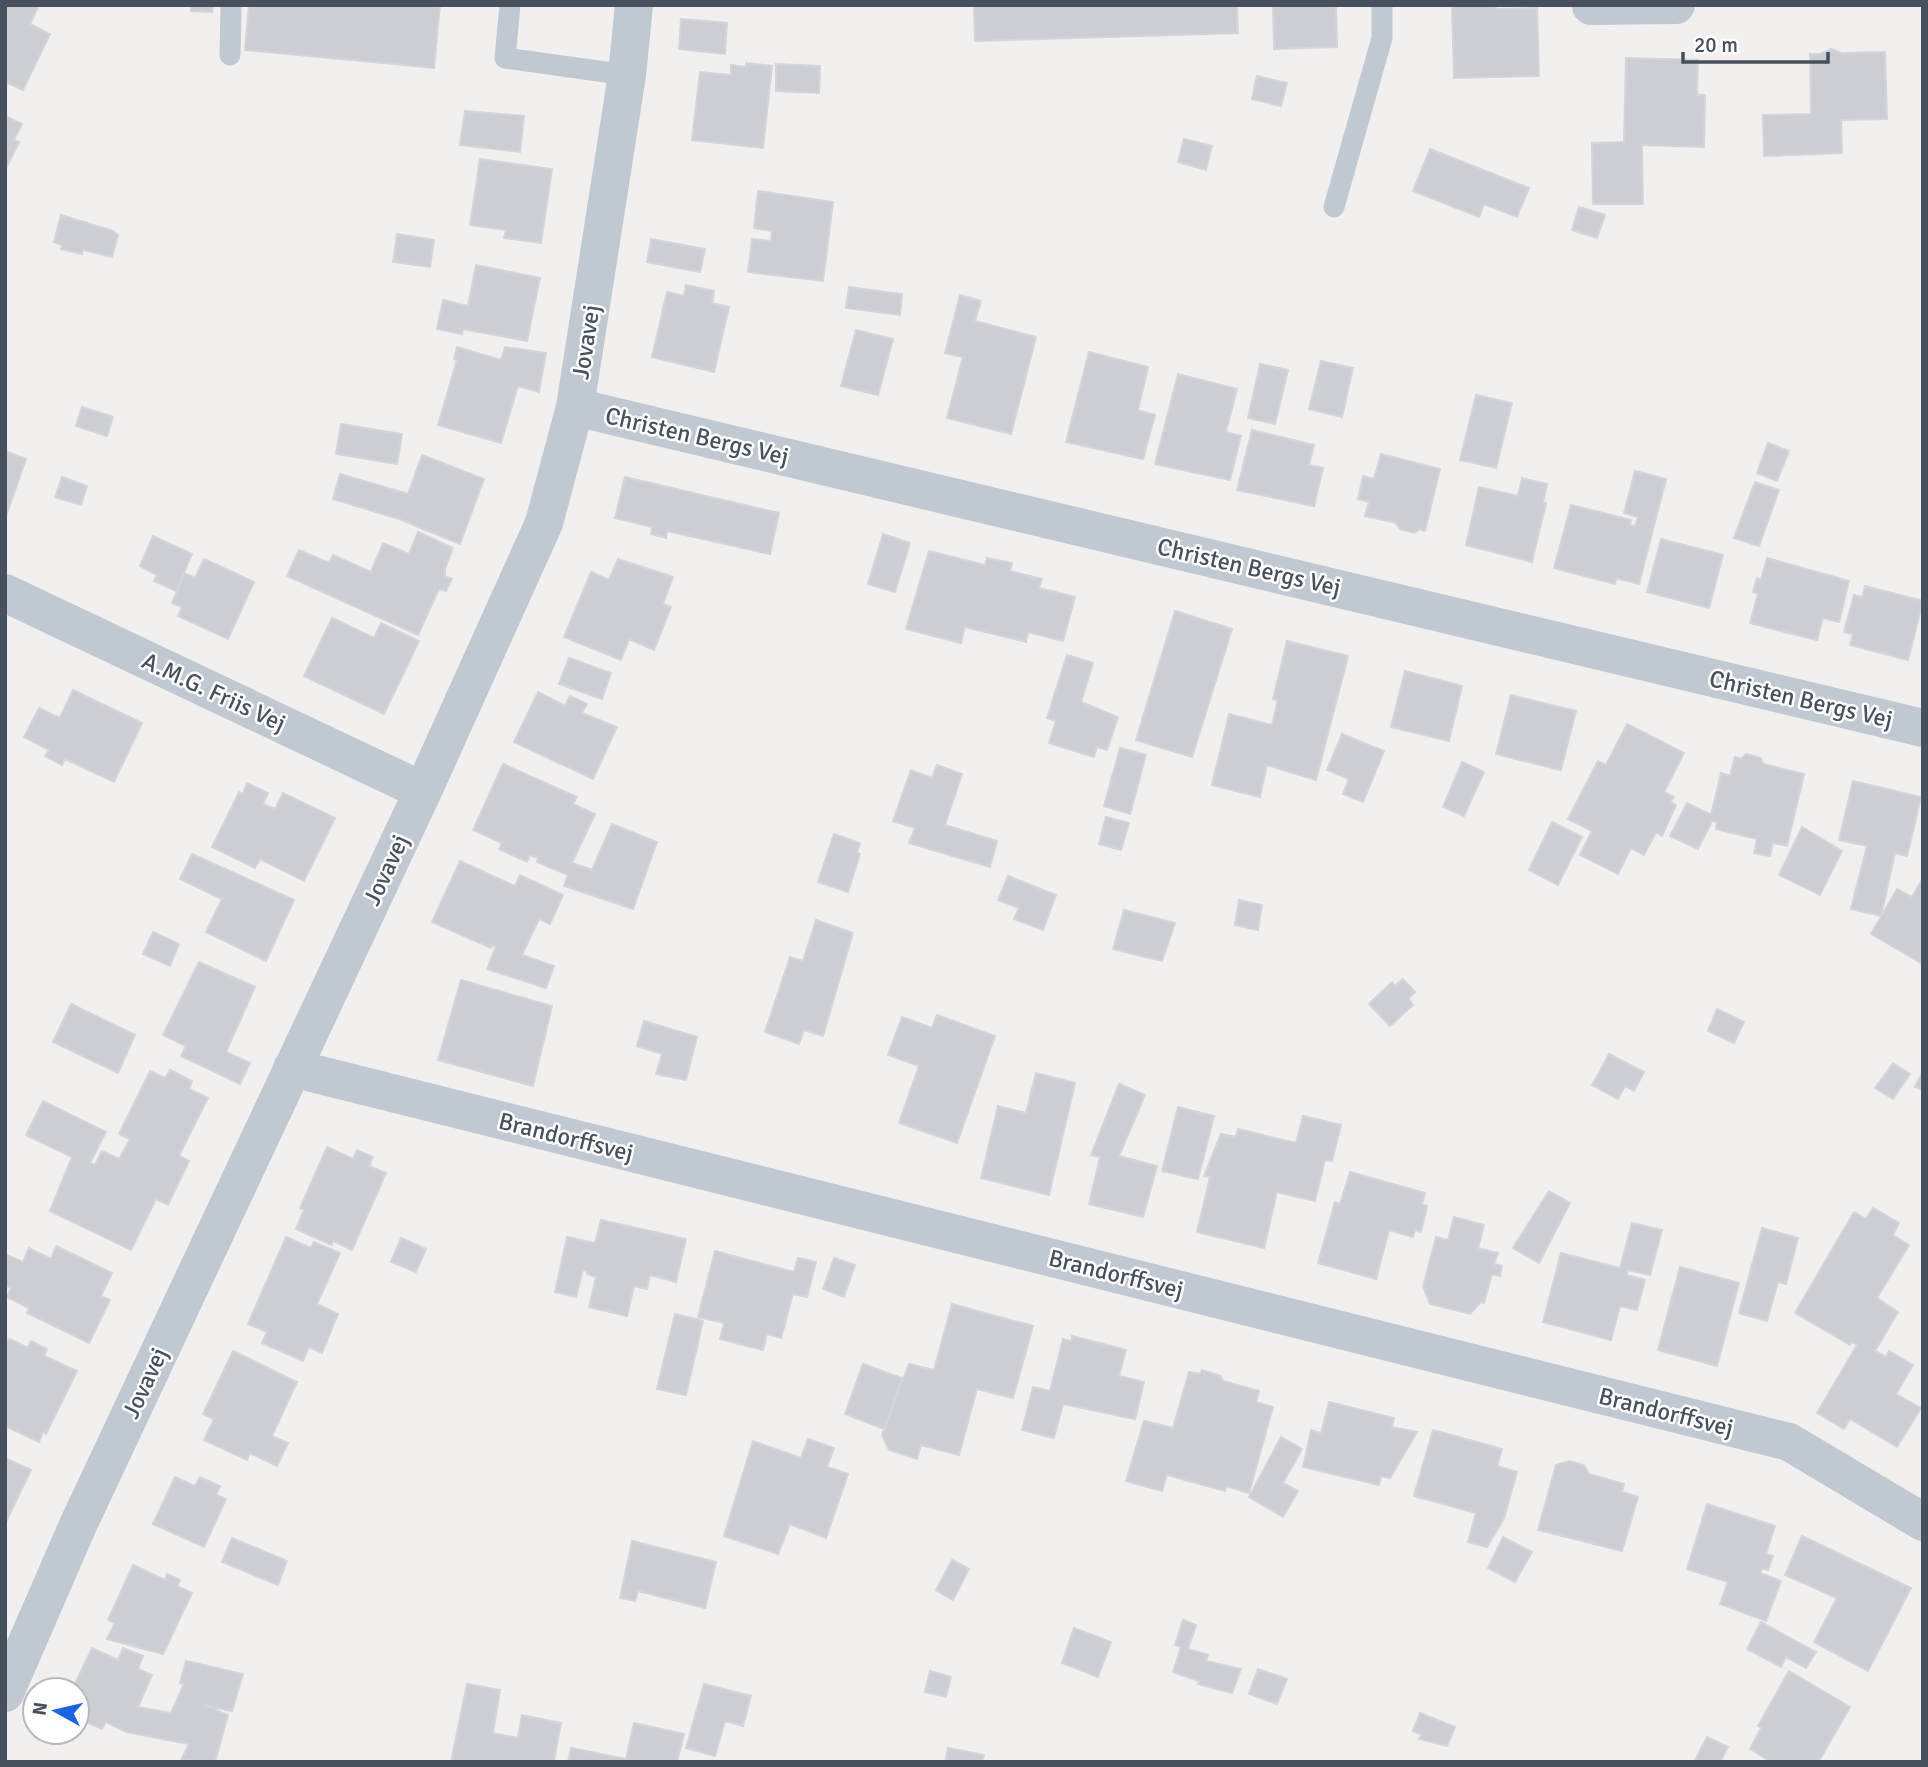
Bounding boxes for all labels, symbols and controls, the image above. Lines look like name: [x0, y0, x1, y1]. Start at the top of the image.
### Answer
scale bar: [1683, 21, 1828, 65]
text: 20 m: [1694, 32, 1738, 58]
street label: Jovavej: [565, 303, 607, 381]
street label: Christen Bergs Vej: [602, 400, 792, 472]
street label: Christen Bergs Vej: [1154, 531, 1344, 603]
street label: A.M.G. Friis Vej: [137, 646, 291, 738]
street label: Christen Bergs Vej: [1706, 663, 1896, 735]
street label: Jovavej: [357, 830, 415, 910]
street label: Brandorffsvej: [495, 1106, 637, 1168]
street label: Brandorffsvej: [1045, 1243, 1187, 1305]
street label: Jovavej: [116, 1343, 174, 1423]
street label: Brandorffsvej: [1595, 1381, 1737, 1443]
north arrow: [21, 1676, 91, 1746]
text: N: [27, 1701, 53, 1717]

